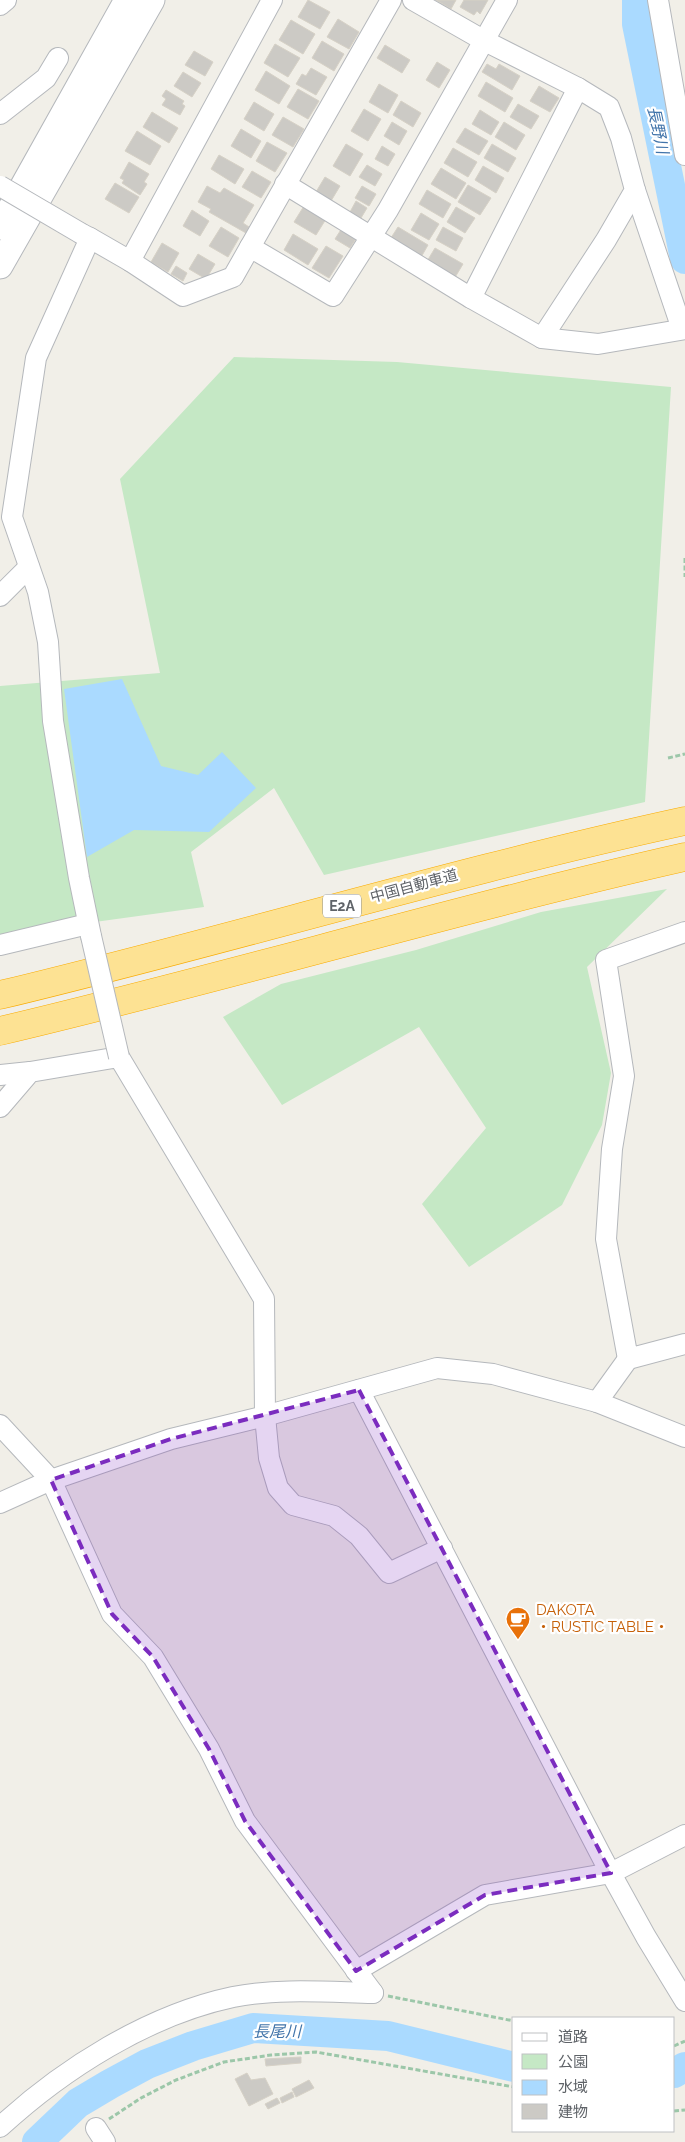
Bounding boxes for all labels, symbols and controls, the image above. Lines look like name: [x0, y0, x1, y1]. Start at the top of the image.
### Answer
water label: 長野川: [644, 105, 673, 157]
street label: 中国自動車道: [368, 866, 460, 906]
road number: E2A: [323, 894, 361, 918]
place label: DAKOTA ・RUSTIC TABLE・: [536, 1601, 669, 1636]
cafe icon: DAKOTA ・RUSTIC TABLE・: [505, 1606, 531, 1640]
legend: [512, 2017, 675, 2132]
water label: 長尾川: [253, 2022, 303, 2041]
text: 道路: [558, 2028, 588, 2046]
text: 公園: [558, 2053, 588, 2071]
text: 水域: [558, 2078, 588, 2096]
text: 建物: [558, 2103, 588, 2121]

